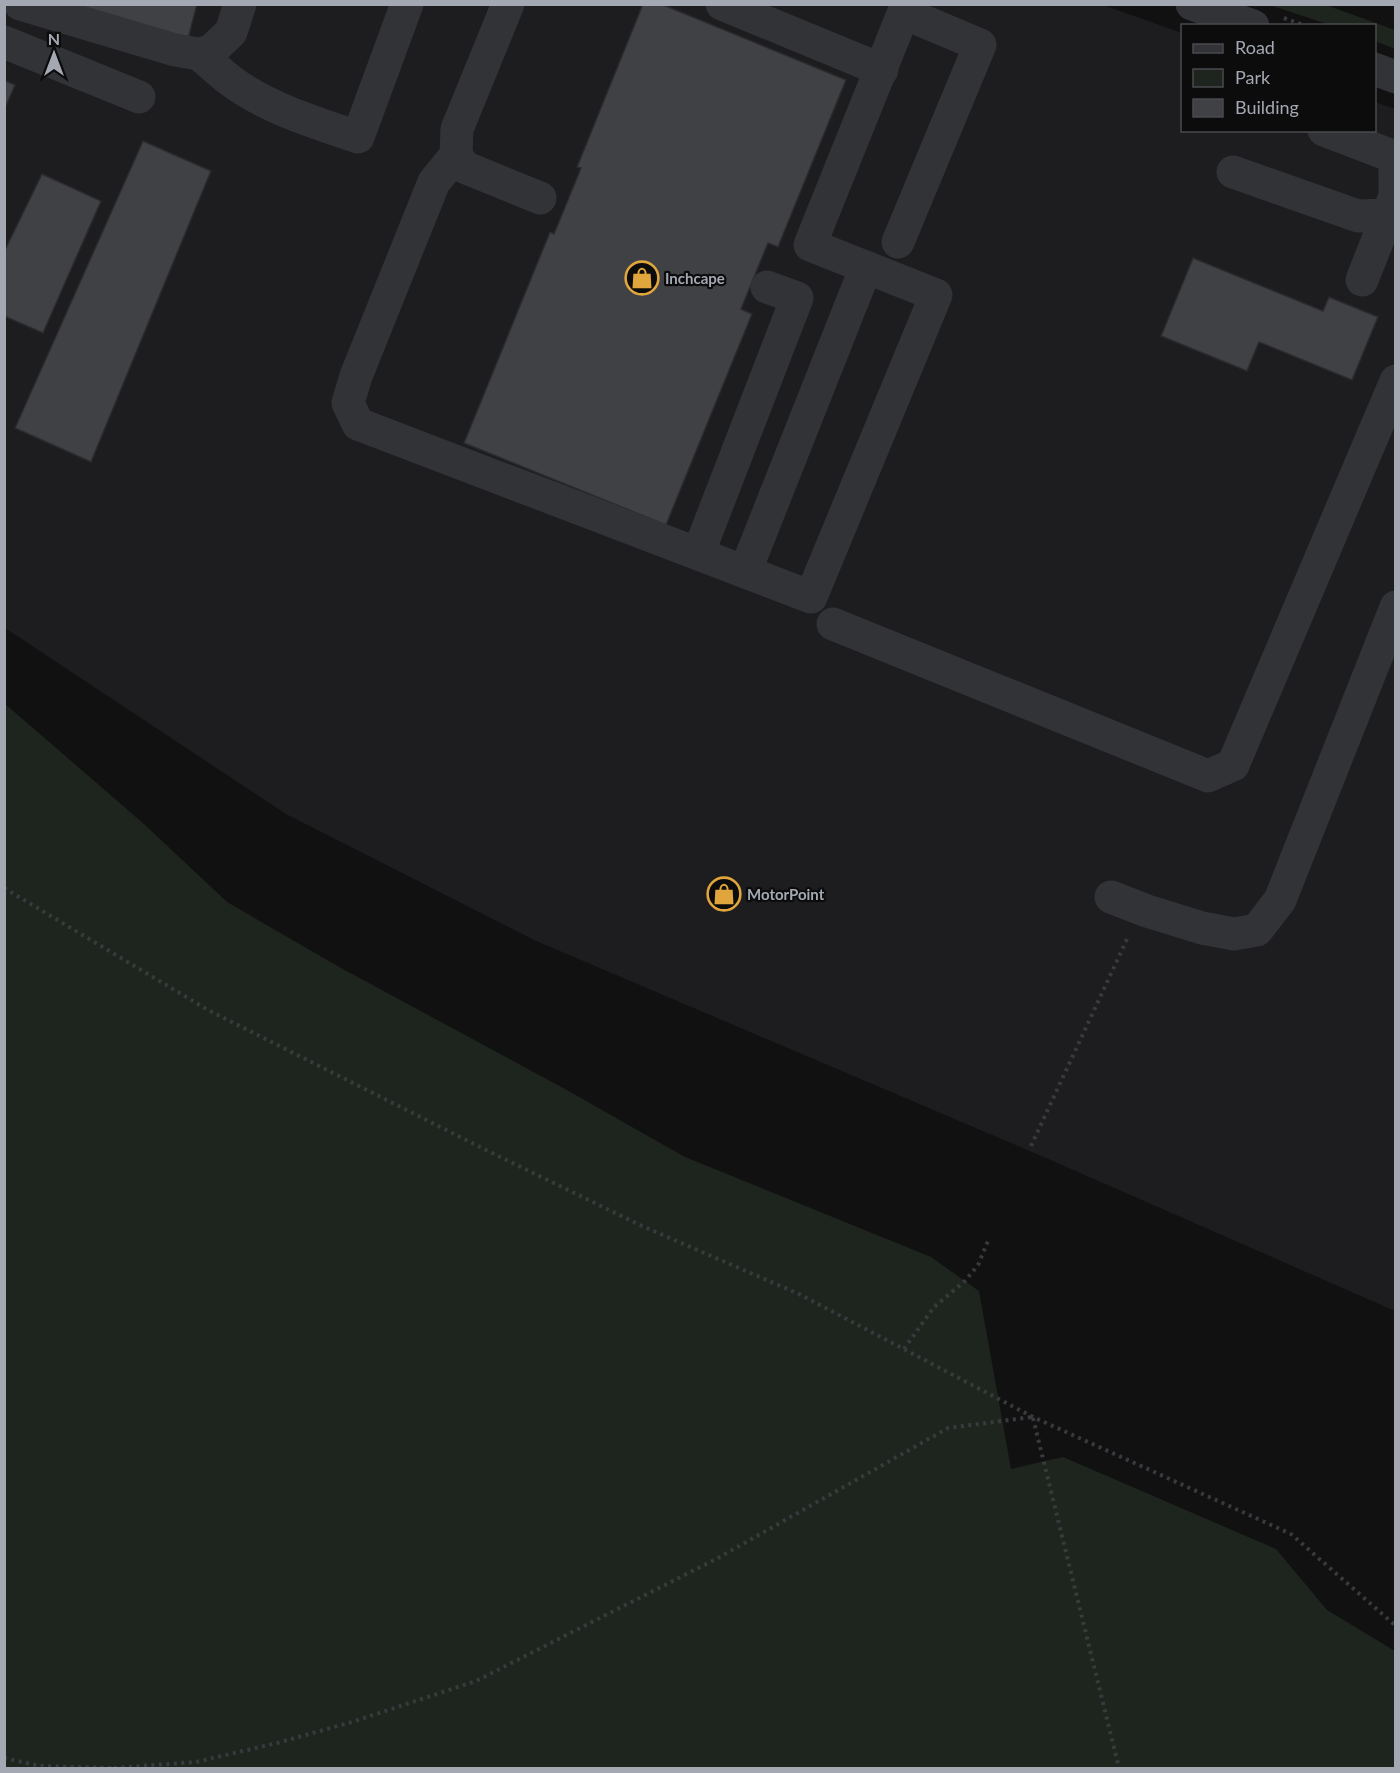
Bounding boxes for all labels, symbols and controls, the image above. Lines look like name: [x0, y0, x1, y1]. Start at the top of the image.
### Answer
north arrow: [24, 24, 84, 84]
legend: [1181, 24, 1376, 132]
text: N: [48, 29, 60, 48]
text: Road: [1235, 36, 1275, 58]
text: Park: [1235, 66, 1271, 88]
text: Building: [1235, 96, 1299, 118]
shop icon: Inchcape: [624, 260, 660, 296]
place label: Inchcape: [665, 269, 725, 287]
shop icon: MotorPoint: [706, 876, 742, 912]
place label: MotorPoint: [747, 885, 825, 903]

